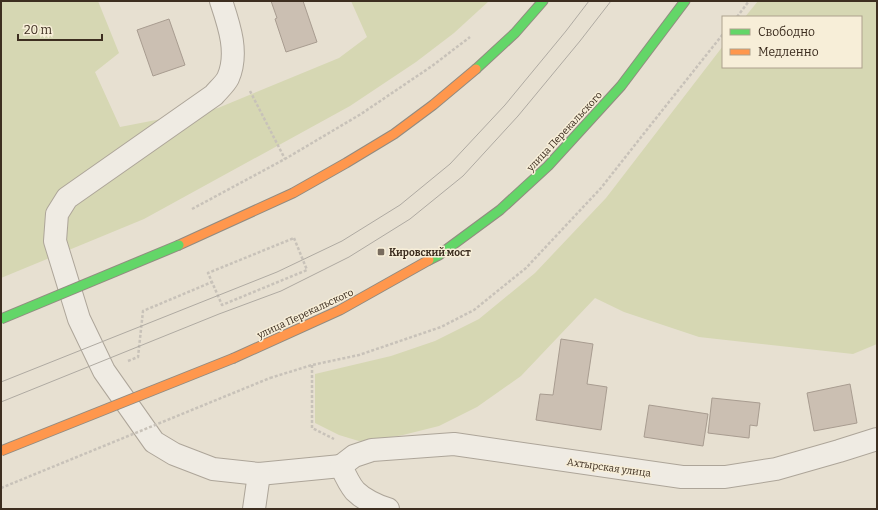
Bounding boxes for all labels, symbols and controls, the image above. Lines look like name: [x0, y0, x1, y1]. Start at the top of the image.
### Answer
scale bar: [18, 16, 102, 42]
legend: [722, 16, 862, 68]
text: 20 m: [24, 23, 53, 37]
text: Свободно: [758, 25, 815, 39]
text: Медленно: [758, 45, 819, 59]
street label: улица Перекальского: [524, 89, 605, 175]
marker: Кировский мост: [376, 247, 386, 257]
place label: Кировский мост: [389, 247, 471, 259]
street label: улица Перекальского: [255, 286, 356, 342]
street label: Ахтырская улица: [566, 456, 652, 480]

